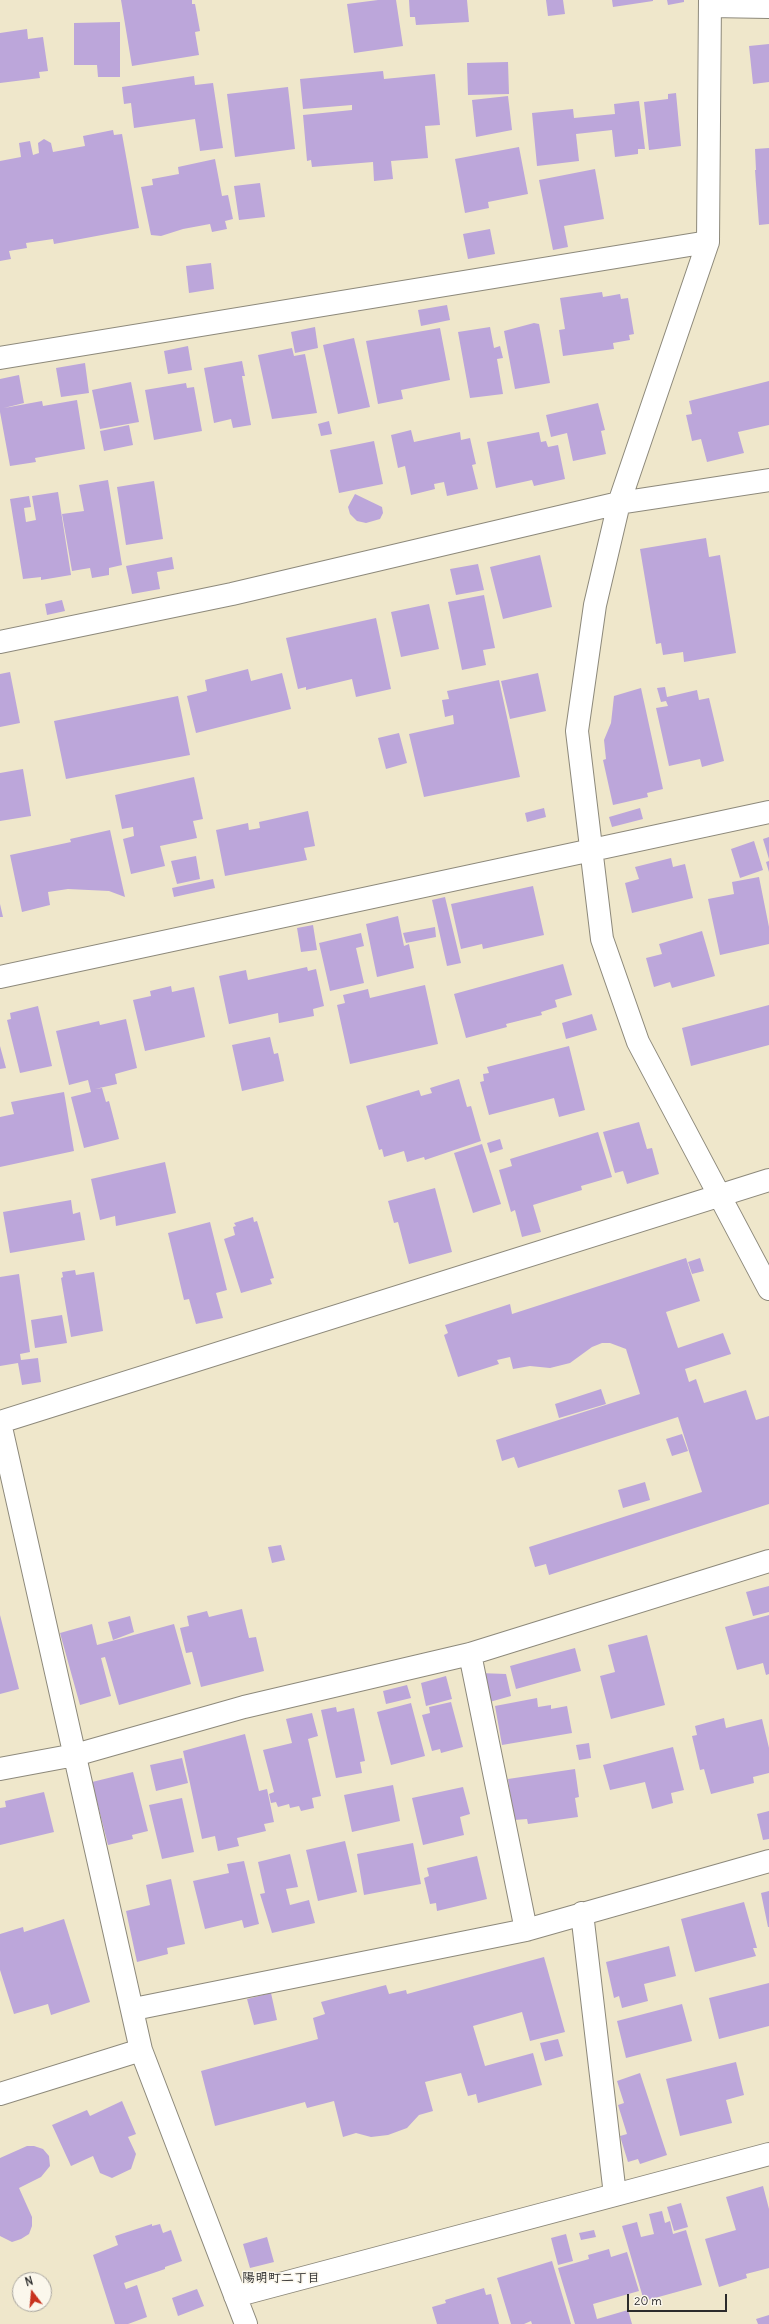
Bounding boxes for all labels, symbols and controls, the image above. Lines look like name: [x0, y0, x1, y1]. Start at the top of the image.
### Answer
district label: 陽明町二丁目: [242, 2270, 320, 2286]
north arrow: [12, 2272, 52, 2312]
text: N: [23, 2274, 35, 2289]
scale bar: [629, 2286, 729, 2312]
text: 20 m: [634, 2293, 662, 2308]

